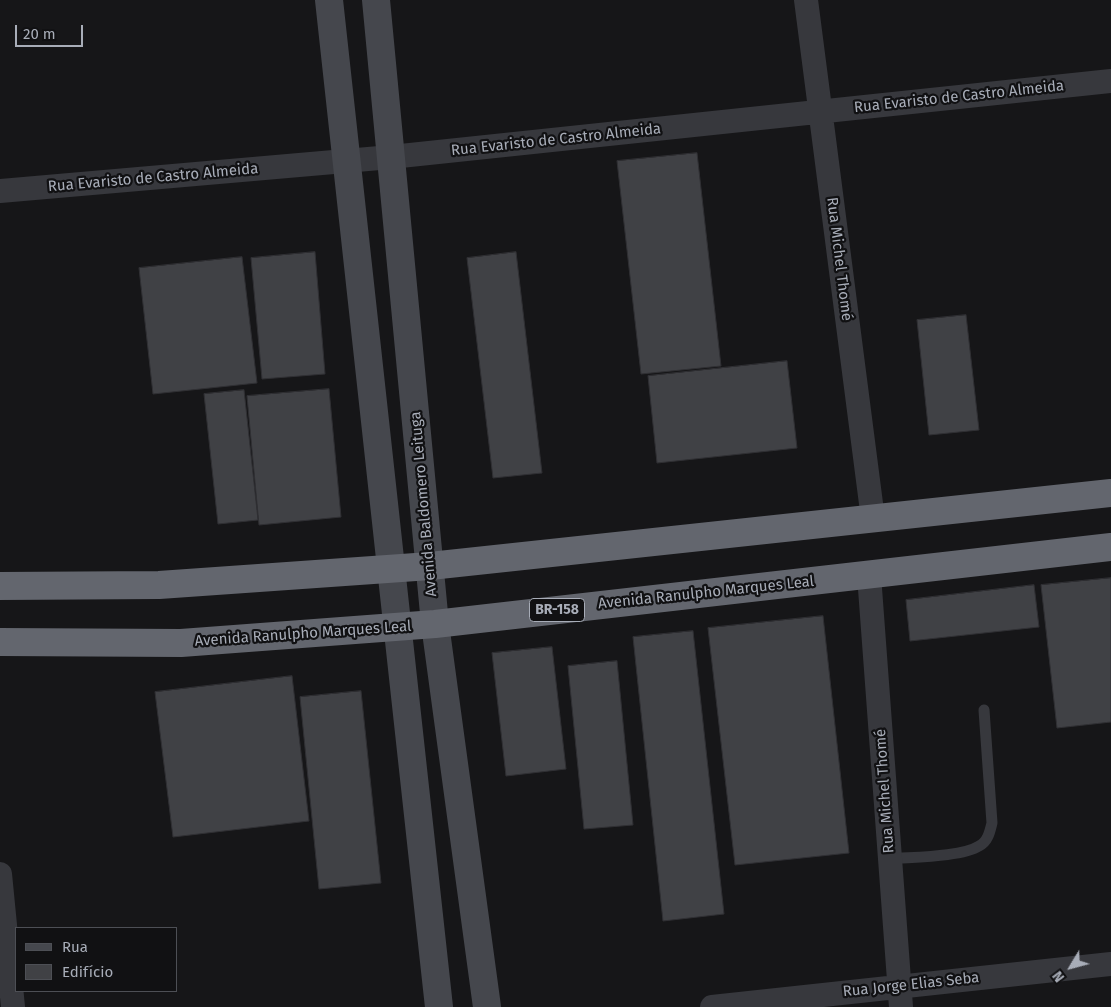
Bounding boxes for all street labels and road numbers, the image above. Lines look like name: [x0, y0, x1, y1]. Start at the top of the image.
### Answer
street label: Rua Evaristo de Castro Almeida: [853, 77, 1065, 117]
street label: Rua Evaristo de Castro Almeida: [450, 120, 662, 160]
street label: Rua Evaristo de Castro Almeida: [47, 160, 259, 196]
street label: Rua Michel Thomé: [822, 196, 856, 322]
street label: Avenida Baldomero Leituga: [407, 411, 441, 597]
street label: Avenida Ranulpho Marques Leal: [597, 573, 815, 613]
road number: BR-158: [530, 598, 584, 622]
street label: Avenida Ranulpho Marques Leal: [194, 617, 412, 651]
street label: Rua Michel Thomé: [872, 728, 898, 854]
street label: Rua Jorge Elias Seba: [842, 969, 980, 1001]

